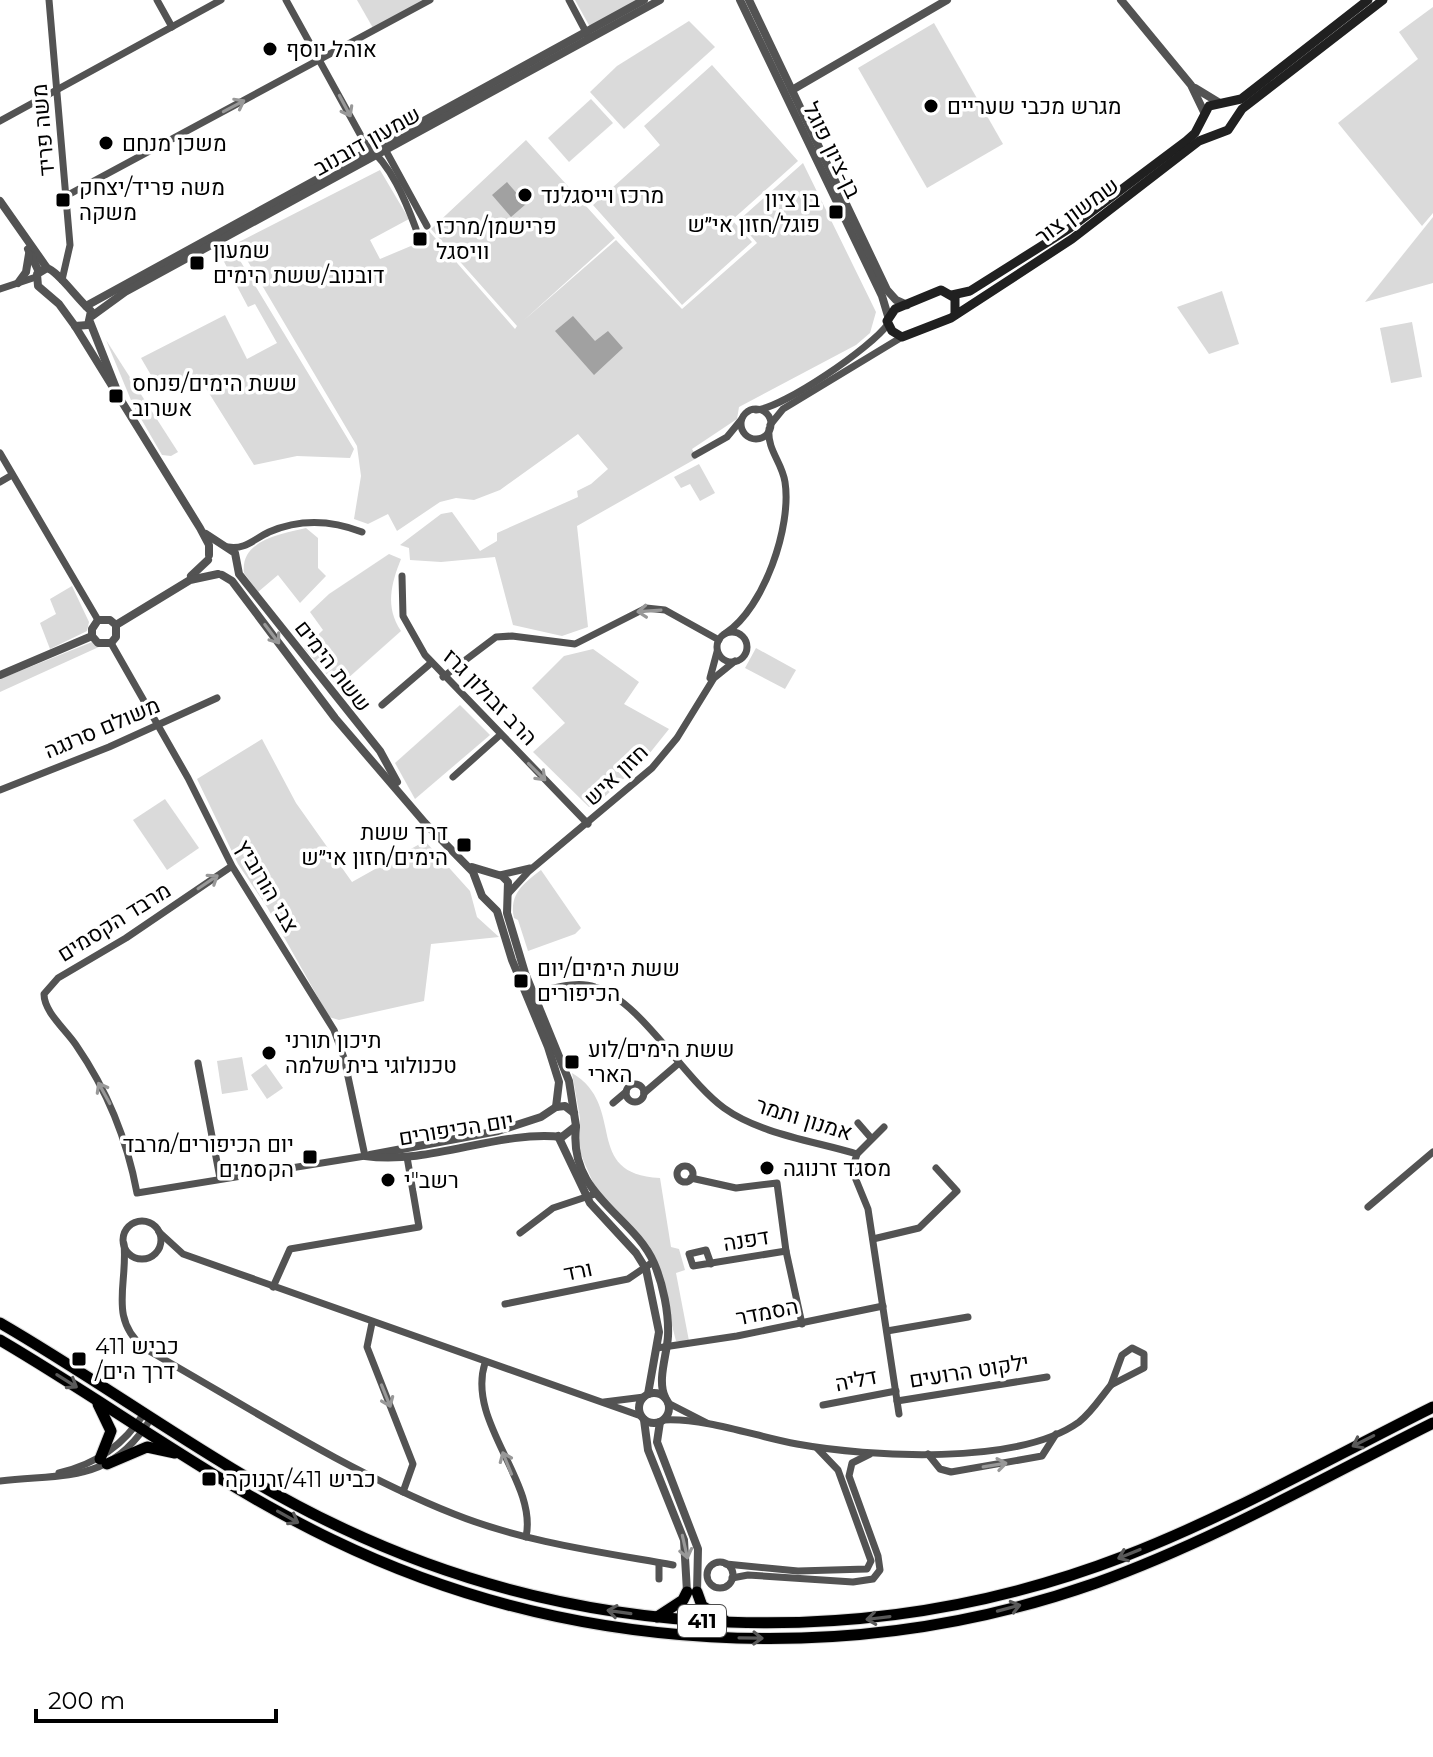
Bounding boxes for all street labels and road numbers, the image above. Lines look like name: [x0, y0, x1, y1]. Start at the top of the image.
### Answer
street label: משה פריד: [26, 83, 60, 177]
street label: בן-ציון פוגל: [797, 97, 867, 203]
street label: שמעון דובנוב: [309, 101, 425, 181]
street label: שמשון צור: [1030, 172, 1124, 250]
street label: ששת הימים: [289, 615, 377, 717]
street label: הרב זבולון גרז: [437, 643, 543, 751]
street label: משולם סרנגה: [40, 692, 164, 764]
street label: חזון איש: [578, 739, 654, 811]
street label: צבי הורוביץ: [230, 835, 304, 937]
street label: מרבד הקסמים: [52, 876, 176, 968]
street label: אמנון ותמר: [752, 1092, 856, 1146]
street label: יום הכיפורים: [397, 1107, 515, 1151]
street label: דפנה: [721, 1223, 771, 1257]
street label: ורד: [561, 1255, 595, 1287]
street label: הסמדר: [733, 1293, 801, 1331]
street label: ילקוט הרועים: [907, 1348, 1031, 1394]
street label: דליה: [833, 1363, 879, 1397]
road number: 411: [678, 1605, 726, 1637]

